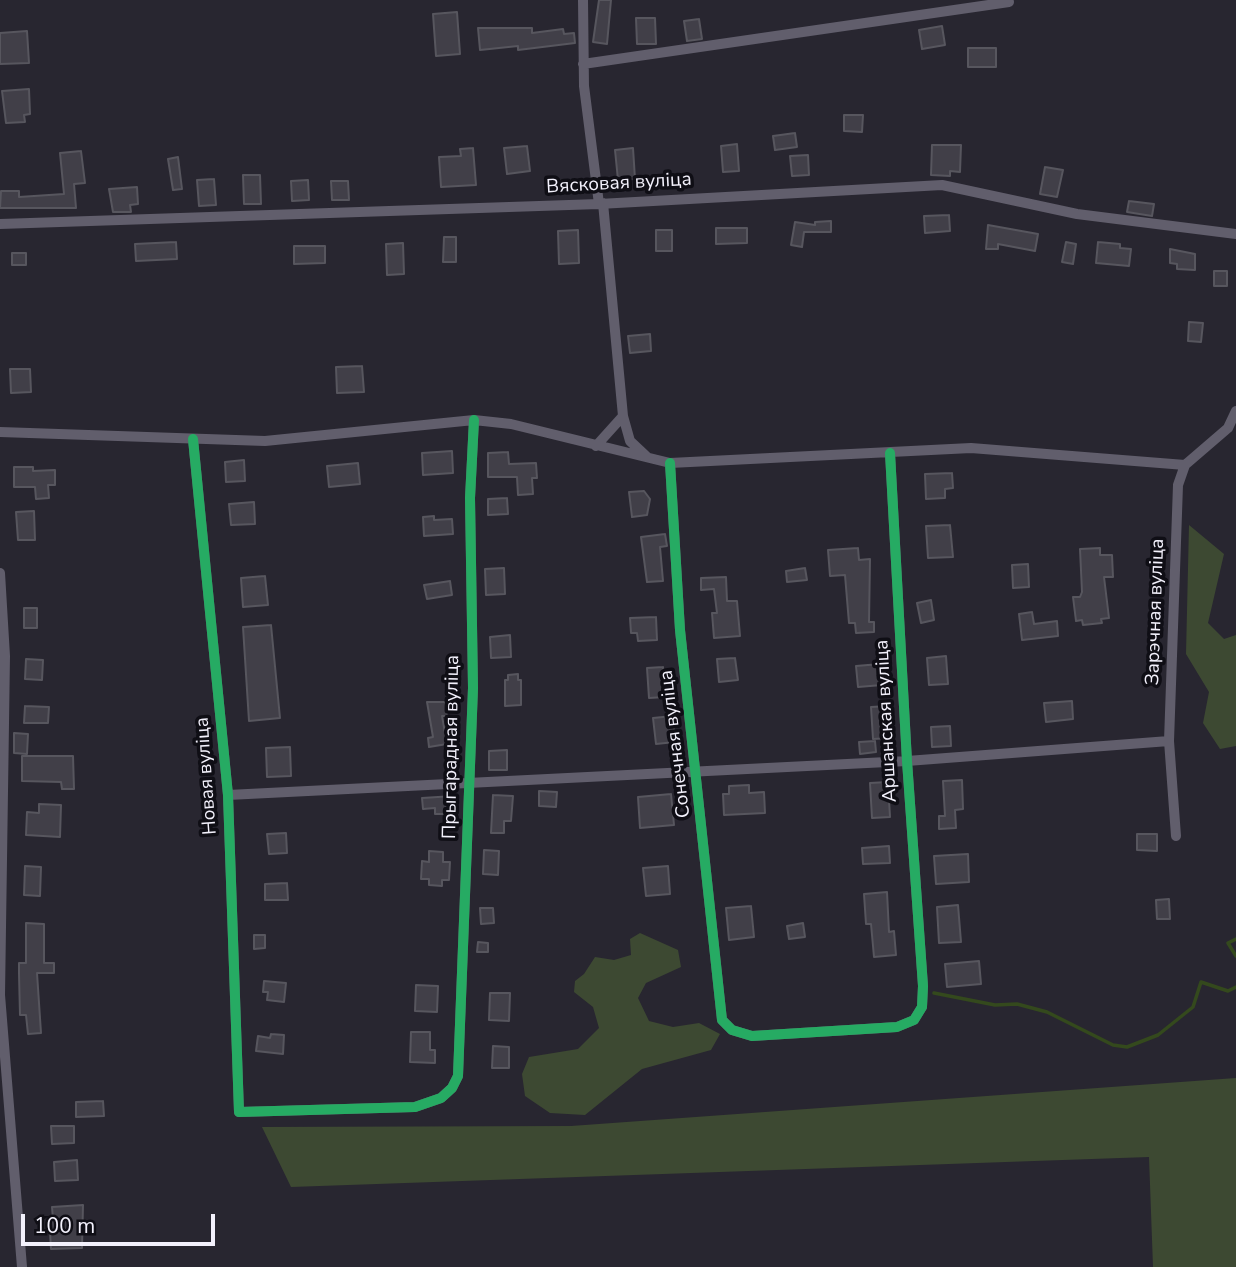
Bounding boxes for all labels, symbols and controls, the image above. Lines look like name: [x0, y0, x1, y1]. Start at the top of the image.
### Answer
street label: Вясковая вуліца: [546, 169, 692, 199]
street label: Зарэчная вуліца: [1142, 538, 1170, 686]
street label: Аршанская вуліца: [871, 639, 903, 803]
street label: Прыгарадная вуліца: [439, 655, 465, 839]
street label: Сонечная вуліца: [656, 669, 696, 819]
street label: Новая вуліца: [192, 716, 222, 836]
scale bar: [24, 1200, 219, 1244]
text: 100 m: [34, 1212, 95, 1240]

